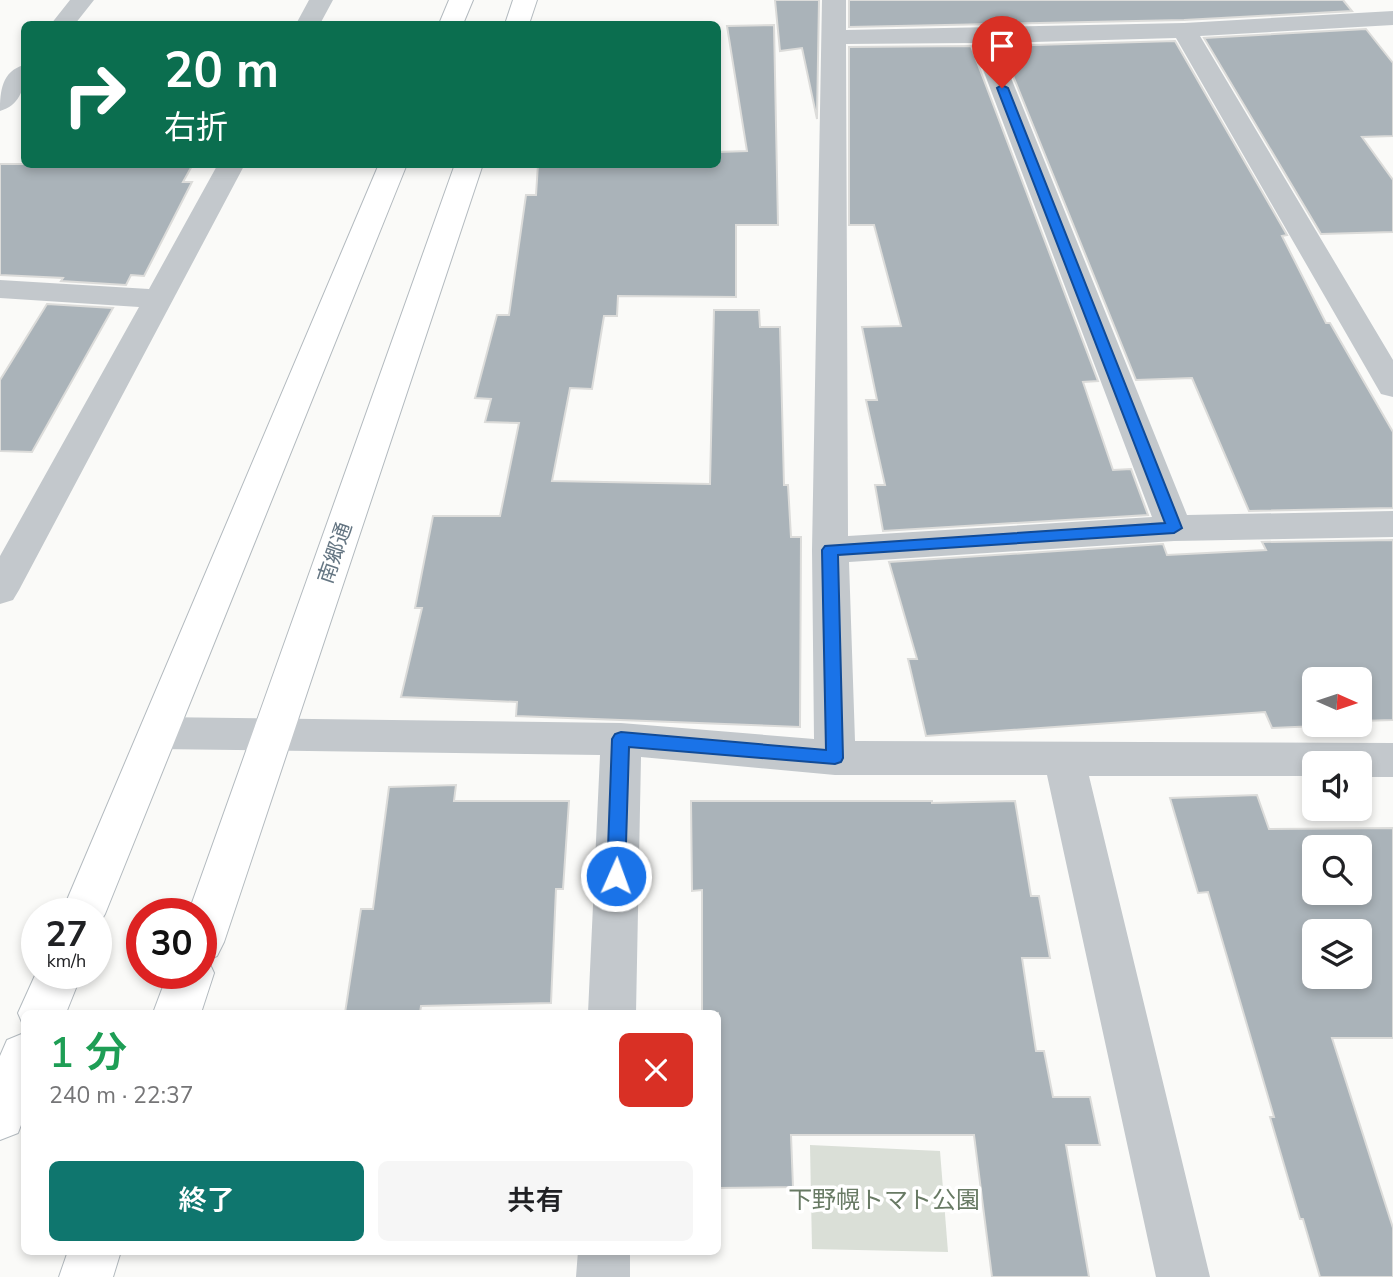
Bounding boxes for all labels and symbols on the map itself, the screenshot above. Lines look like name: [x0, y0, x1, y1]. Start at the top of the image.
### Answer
pin: [972, 16, 1032, 88]
street label: 南郷通: [312, 519, 358, 587]
north arrow: [1302, 667, 1372, 737]
position arrow: [579, 839, 653, 913]
speed limit sign: 30: [126, 898, 217, 989]
park label: 下野幌トマト公園: [788, 1184, 980, 1216]

